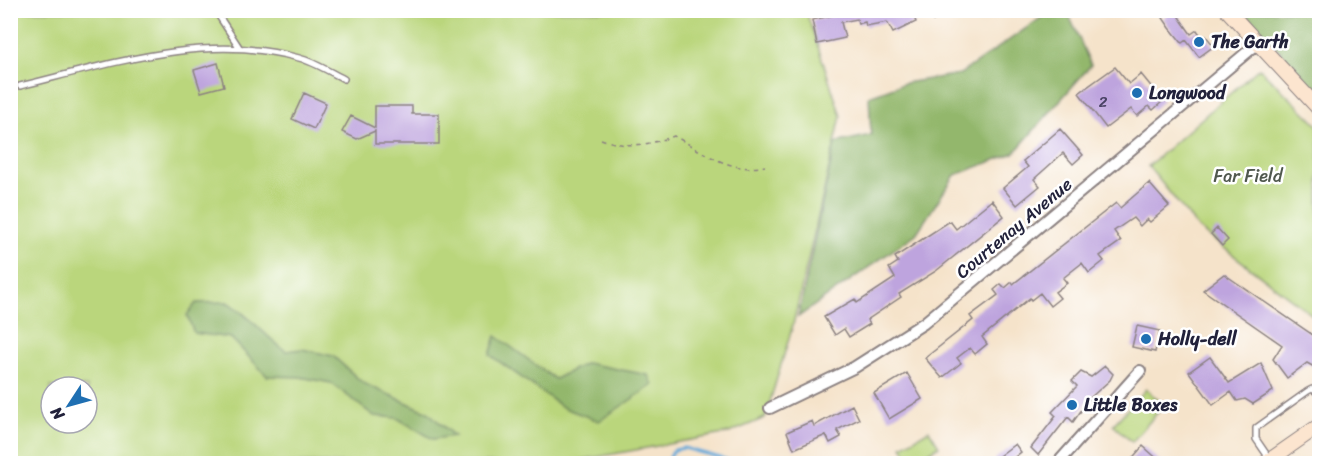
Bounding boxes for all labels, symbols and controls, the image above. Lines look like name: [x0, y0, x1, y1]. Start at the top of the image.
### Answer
place label: The Garth: [1211, 26, 1289, 58]
marker: The Garth: [1192, 35, 1206, 49]
place label: Longwood: [1149, 77, 1227, 109]
marker: Longwood: [1130, 86, 1144, 100]
house number: 2: [1099, 89, 1108, 115]
park label: Far Field: [1214, 160, 1284, 192]
street label: Courtenay Avenue: [948, 169, 1080, 287]
place label: Holly-dell: [1157, 323, 1238, 355]
marker: Holly-dell: [1139, 332, 1153, 346]
north arrow: [39, 375, 99, 435]
place label: Little Boxes: [1084, 389, 1178, 421]
marker: Little Boxes: [1065, 398, 1079, 412]
text: N: [42, 400, 73, 427]

